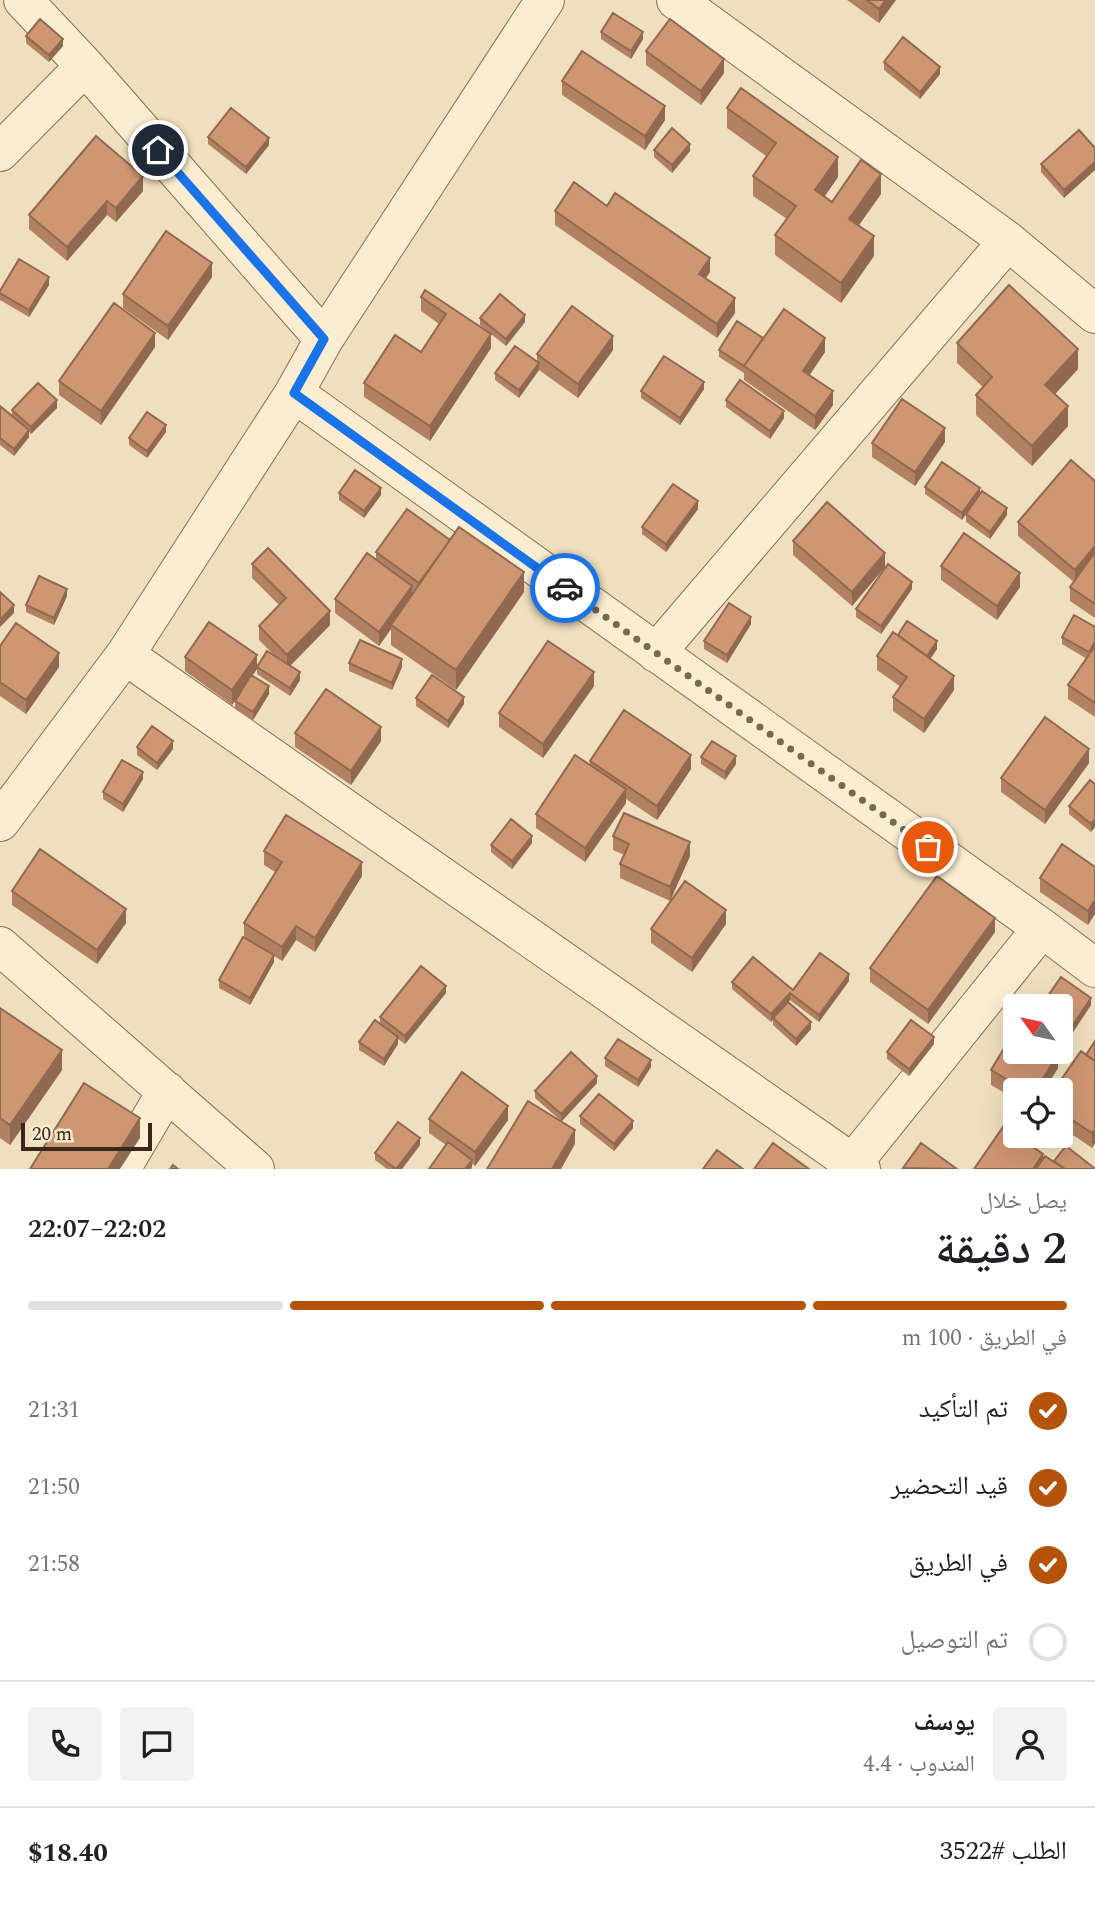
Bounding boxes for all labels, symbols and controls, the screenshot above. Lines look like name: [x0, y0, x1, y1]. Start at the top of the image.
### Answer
pin: [128, 120, 188, 180]
icon: home: [139, 131, 177, 169]
courier: [530, 553, 600, 623]
icon: car: [546, 569, 584, 607]
pin: [898, 817, 958, 877]
icon: bag: [909, 828, 947, 866]
north arrow: [1003, 994, 1073, 1064]
map controls: [1003, 994, 1073, 1148]
button: locate: [1003, 1078, 1073, 1148]
scale bar: [21, 1120, 152, 1152]
text: 20 m: [32, 1120, 72, 1149]
text: يصل خلال: [980, 1184, 1067, 1219]
text: 22:02–22:07: [28, 1209, 166, 1249]
text: 2 دقيقة: [935, 1214, 1067, 1284]
text: في الطريق · 100 m: [902, 1321, 1067, 1356]
text: تم التأكيد: [919, 1389, 1008, 1429]
icon: check: [1029, 1392, 1067, 1430]
text: 21:31: [28, 1393, 80, 1428]
text: قيد التحضير: [890, 1466, 1008, 1506]
icon: check: [1029, 1469, 1067, 1507]
text: 21:50: [28, 1470, 80, 1505]
text: في الطريق: [909, 1543, 1008, 1583]
icon: check: [1029, 1546, 1067, 1584]
text: 21:58: [28, 1547, 80, 1582]
text: تم التوصيل: [900, 1620, 1008, 1660]
text: يوسف: [914, 1702, 975, 1742]
button: phone: [28, 1707, 102, 1781]
button: chat: [120, 1707, 194, 1781]
button: person: [993, 1707, 1067, 1781]
text: المندوب · 4.4: [863, 1747, 975, 1782]
text: الطلب #3522: [940, 1831, 1067, 1871]
text: $18.40: [28, 1833, 108, 1873]

